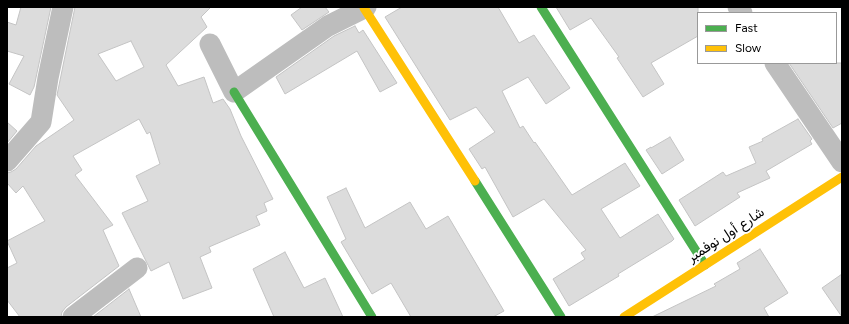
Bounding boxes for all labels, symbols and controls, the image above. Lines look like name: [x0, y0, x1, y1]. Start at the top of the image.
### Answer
legend: [697, 12, 837, 64]
text: Fast: [735, 21, 758, 35]
text: Slow: [735, 41, 761, 55]
street label: شارع أول نوفمبر: [684, 204, 768, 266]

